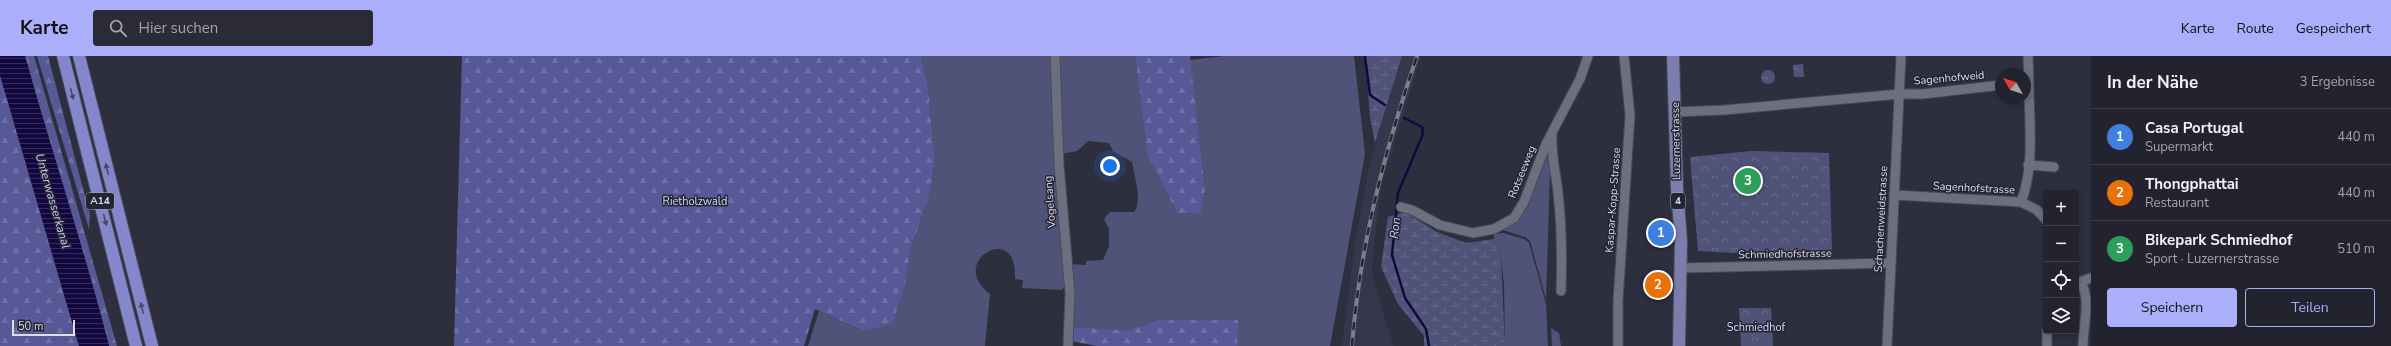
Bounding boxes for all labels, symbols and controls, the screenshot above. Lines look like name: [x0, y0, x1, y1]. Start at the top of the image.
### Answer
search box: [93, 10, 373, 46]
text: Karte: [20, 15, 69, 41]
icon: search: [107, 17, 129, 39]
text: Hier suchen: [139, 18, 218, 38]
text: Karte: [2181, 19, 2215, 38]
text: Route: [2237, 19, 2274, 38]
text: Gespeichert: [2296, 19, 2371, 38]
street label: Sagenhofweid: [1913, 67, 1985, 89]
north arrow: [1995, 68, 2031, 104]
text: In der Nähe: [2107, 71, 2198, 94]
text: 3 Ergebnisse: [2300, 73, 2375, 91]
one-way arrow: [70, 88, 76, 100]
street label: Luzernerstrasse: [1668, 102, 1684, 180]
text: Casa Portugal: [2145, 118, 2244, 138]
text: 1: [2116, 128, 2124, 146]
text: 440 m: [2337, 128, 2375, 146]
text: Supermarkt: [2145, 138, 2213, 156]
street label: Rotseeweg: [1505, 143, 1539, 201]
street label: Kaspar-Kopp-Strasse: [1602, 147, 1624, 253]
water label: Unterwasserkanal: [32, 152, 74, 251]
your location: [1100, 156, 1120, 176]
one-way arrow: [104, 162, 110, 174]
street label: Schachenweidstrasse: [1871, 165, 1891, 273]
pin: 3: [1735, 166, 1761, 196]
text: Thongphattai: [2145, 174, 2239, 194]
street label: Vogelsang: [1041, 175, 1059, 230]
street label: Sagenhofstrasse: [1933, 178, 2016, 198]
text: 2: [2116, 184, 2124, 202]
text: 440 m: [2337, 184, 2375, 202]
map controls: [2043, 190, 2079, 334]
button: +: [2043, 190, 2079, 226]
road number: A14: [86, 193, 114, 209]
road number: 4: [1671, 193, 1685, 209]
park label: Rietholzwald: [663, 194, 727, 209]
text: Restaurant: [2145, 194, 2209, 212]
one-way arrow: [102, 214, 108, 226]
water label: Ron: [1386, 216, 1404, 239]
pin: 1: [1648, 218, 1674, 248]
button: −: [2043, 226, 2079, 262]
text: Bikepark Schmiedhof: [2145, 230, 2293, 250]
text: 3: [2116, 240, 2124, 258]
text: 510 m: [2337, 240, 2375, 258]
street label: Schmiedhofstrasse: [1738, 246, 1832, 262]
text: Sport · Luzernerstrasse: [2145, 250, 2279, 268]
button: locate: [2043, 262, 2079, 298]
pin: 2: [1645, 270, 1671, 300]
button: Speichern: [2107, 288, 2237, 327]
button: Teilen: [2245, 288, 2375, 327]
button: layers: [2043, 298, 2079, 334]
one-way arrow: [139, 302, 145, 314]
scale bar: [12, 318, 75, 337]
text: 50 m: [18, 319, 43, 334]
park label: Schmiedhof: [1727, 320, 1785, 335]

